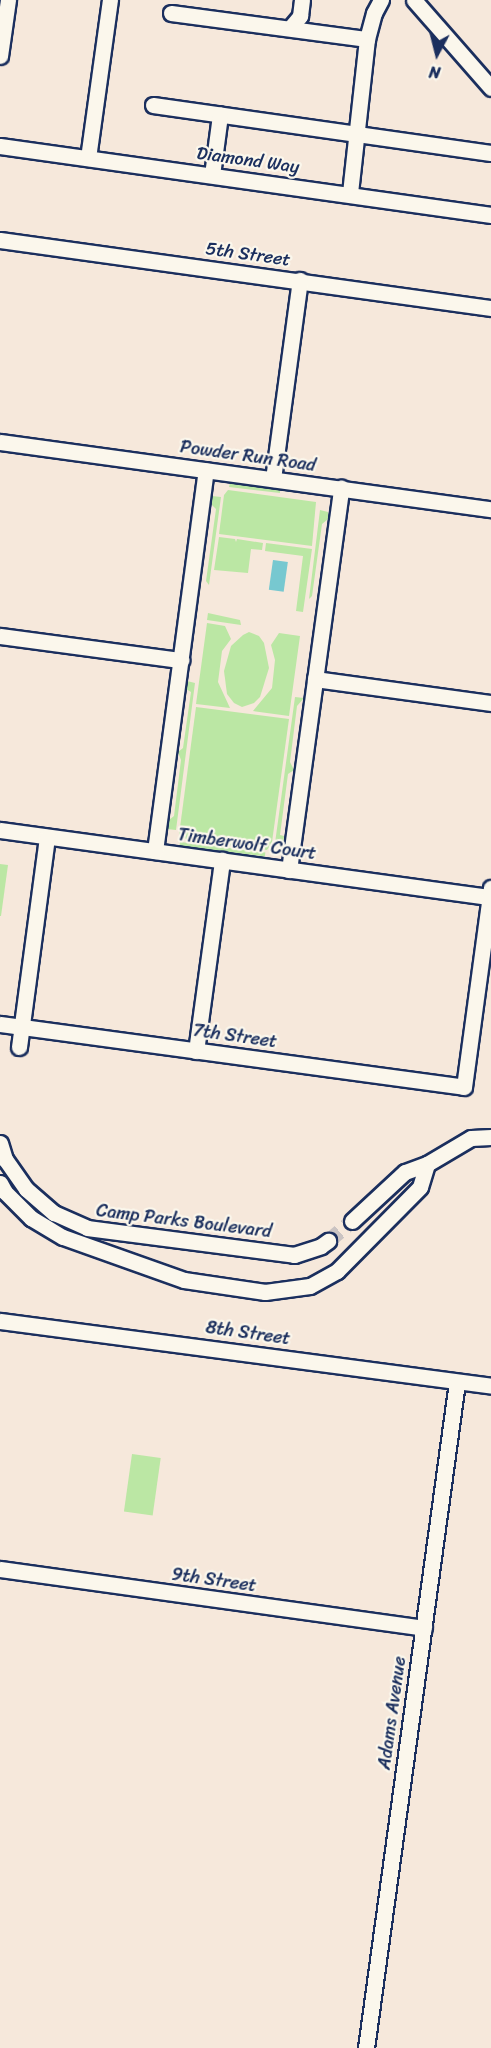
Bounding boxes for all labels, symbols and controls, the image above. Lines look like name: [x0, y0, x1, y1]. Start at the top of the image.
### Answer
north arrow: [407, 24, 467, 84]
text: N: [427, 57, 442, 87]
street label: Diamond Way: [195, 142, 301, 178]
street label: 5th Street: [204, 237, 292, 271]
street label: Powder Run Road: [179, 436, 317, 476]
street label: Timberwolf Court: [177, 824, 317, 864]
street label: 7th Street: [192, 1019, 278, 1053]
street label: Camp Parks Boulevard: [96, 1200, 272, 1242]
street label: 8th Street: [204, 1316, 292, 1350]
street label: 9th Street: [170, 1563, 258, 1597]
street label: Adams Avenue: [373, 1655, 411, 1771]

